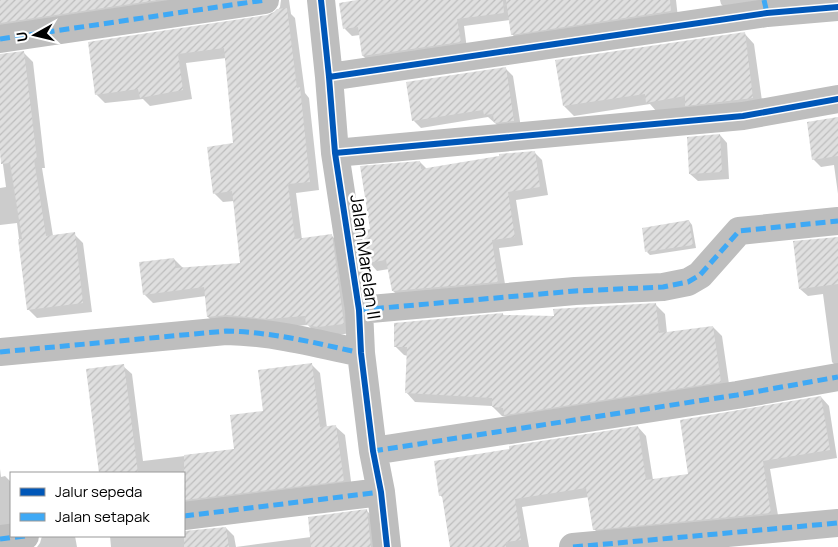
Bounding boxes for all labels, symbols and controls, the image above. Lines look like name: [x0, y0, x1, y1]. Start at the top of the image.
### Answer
north arrow: [10, 10, 60, 60]
text: U: [12, 31, 32, 43]
street label: Jalan Marelan II: [345, 193, 387, 321]
legend: [10, 472, 185, 537]
text: Jalur sepeda: [55, 481, 142, 502]
text: Jalan setapak: [55, 506, 150, 527]

